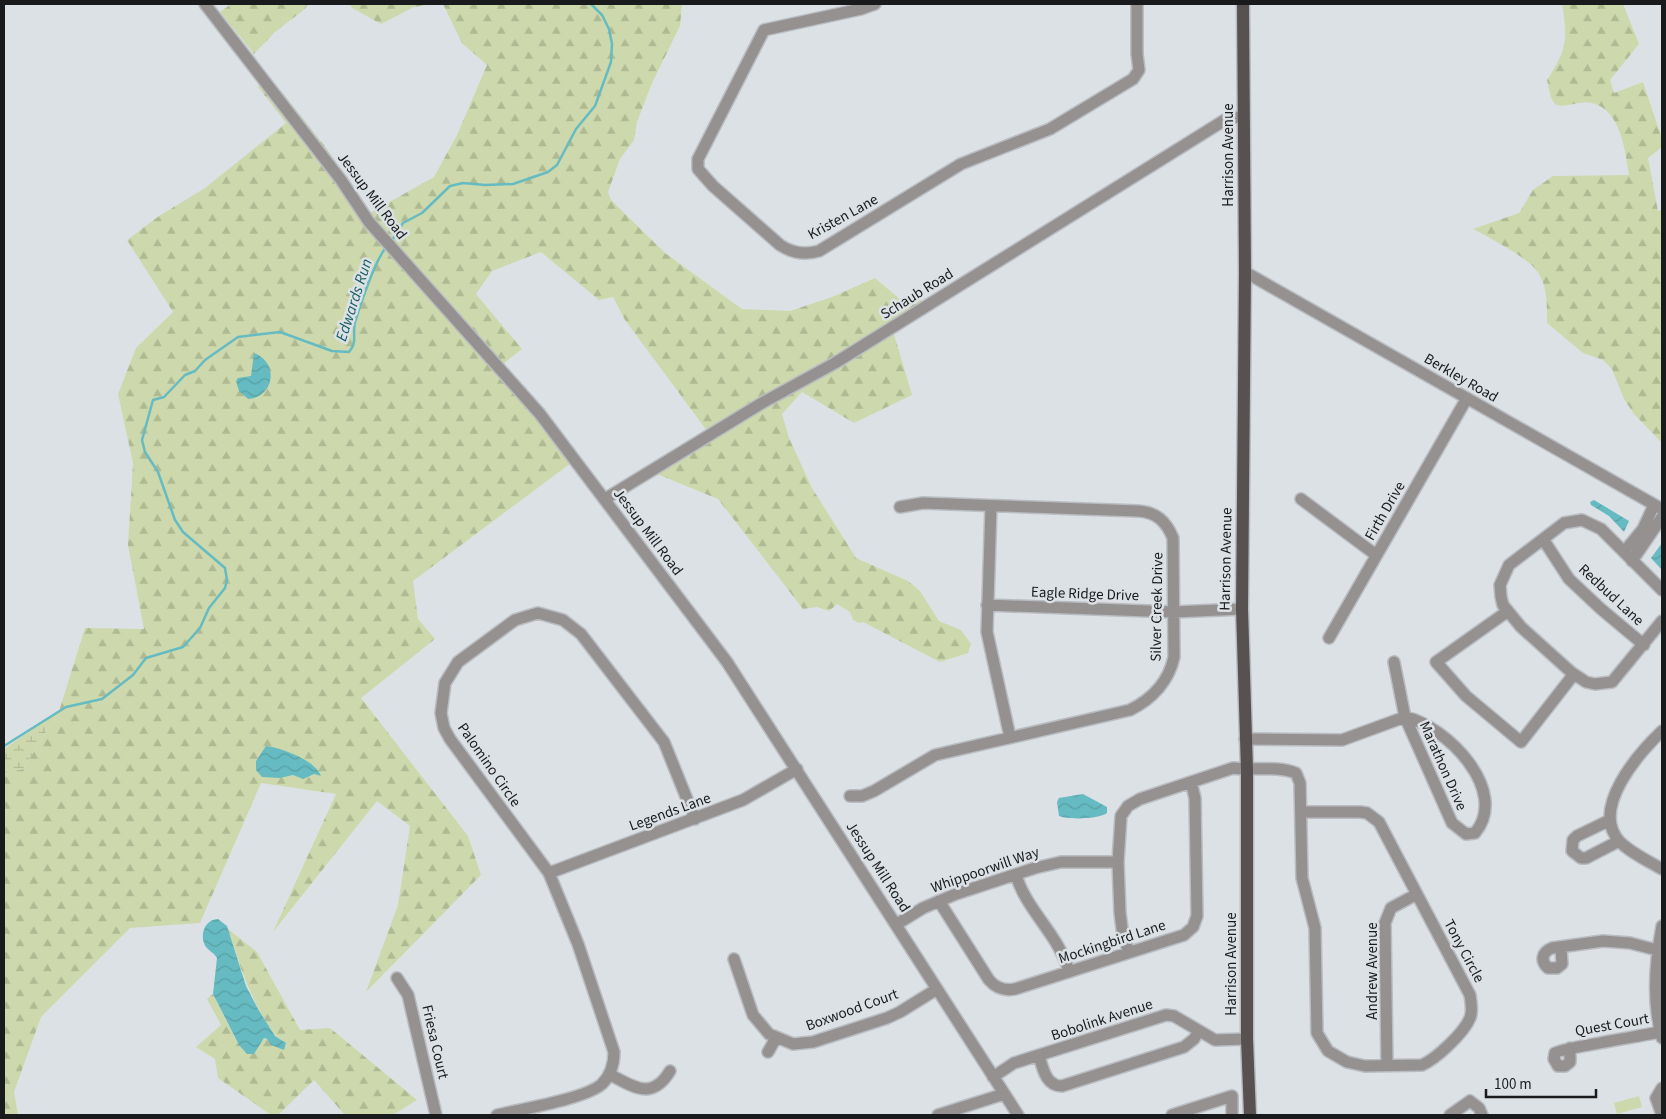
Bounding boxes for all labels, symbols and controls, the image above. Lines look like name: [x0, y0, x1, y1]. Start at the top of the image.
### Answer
street label: Harrison Avenue: [1218, 103, 1239, 207]
street label: Jessup Mill Road: [332, 148, 412, 244]
street label: Kristen Lane: [804, 189, 882, 245]
water label: Edwards Run: [330, 256, 378, 344]
street label: Schaub Road: [877, 263, 957, 325]
street label: Berkley Road: [1420, 348, 1502, 408]
street label: Firth Drive: [1360, 478, 1410, 544]
street label: Jessup Mill Road: [608, 484, 688, 580]
street label: Harrison Avenue: [1215, 507, 1237, 611]
street label: Silver Creek Drive: [1146, 552, 1168, 662]
street label: Redbud Lane: [1574, 559, 1648, 631]
street label: Eagle Ridge Drive: [1031, 582, 1139, 606]
street label: Marathon Drive: [1414, 718, 1472, 814]
street label: Palomino Circle: [452, 719, 526, 811]
street label: Legends Lane: [626, 788, 714, 836]
street label: Jessup Mill Road: [841, 818, 915, 916]
street label: Whippoorwill Way: [928, 842, 1042, 898]
street label: Harrison Avenue: [1221, 912, 1242, 1016]
street label: Mockingbird Lane: [1056, 915, 1168, 969]
street label: Tony Circle: [1439, 916, 1489, 986]
street label: Andrew Avenue: [1362, 922, 1383, 1020]
street label: Boxwood Court: [803, 984, 901, 1036]
street label: Bobolink Avenue: [1048, 994, 1156, 1046]
street label: Friesa Court: [416, 1003, 454, 1081]
street label: Quest Court: [1573, 1008, 1651, 1042]
scale bar: [1486, 1066, 1596, 1098]
text: 100 m: [1494, 1074, 1532, 1095]

